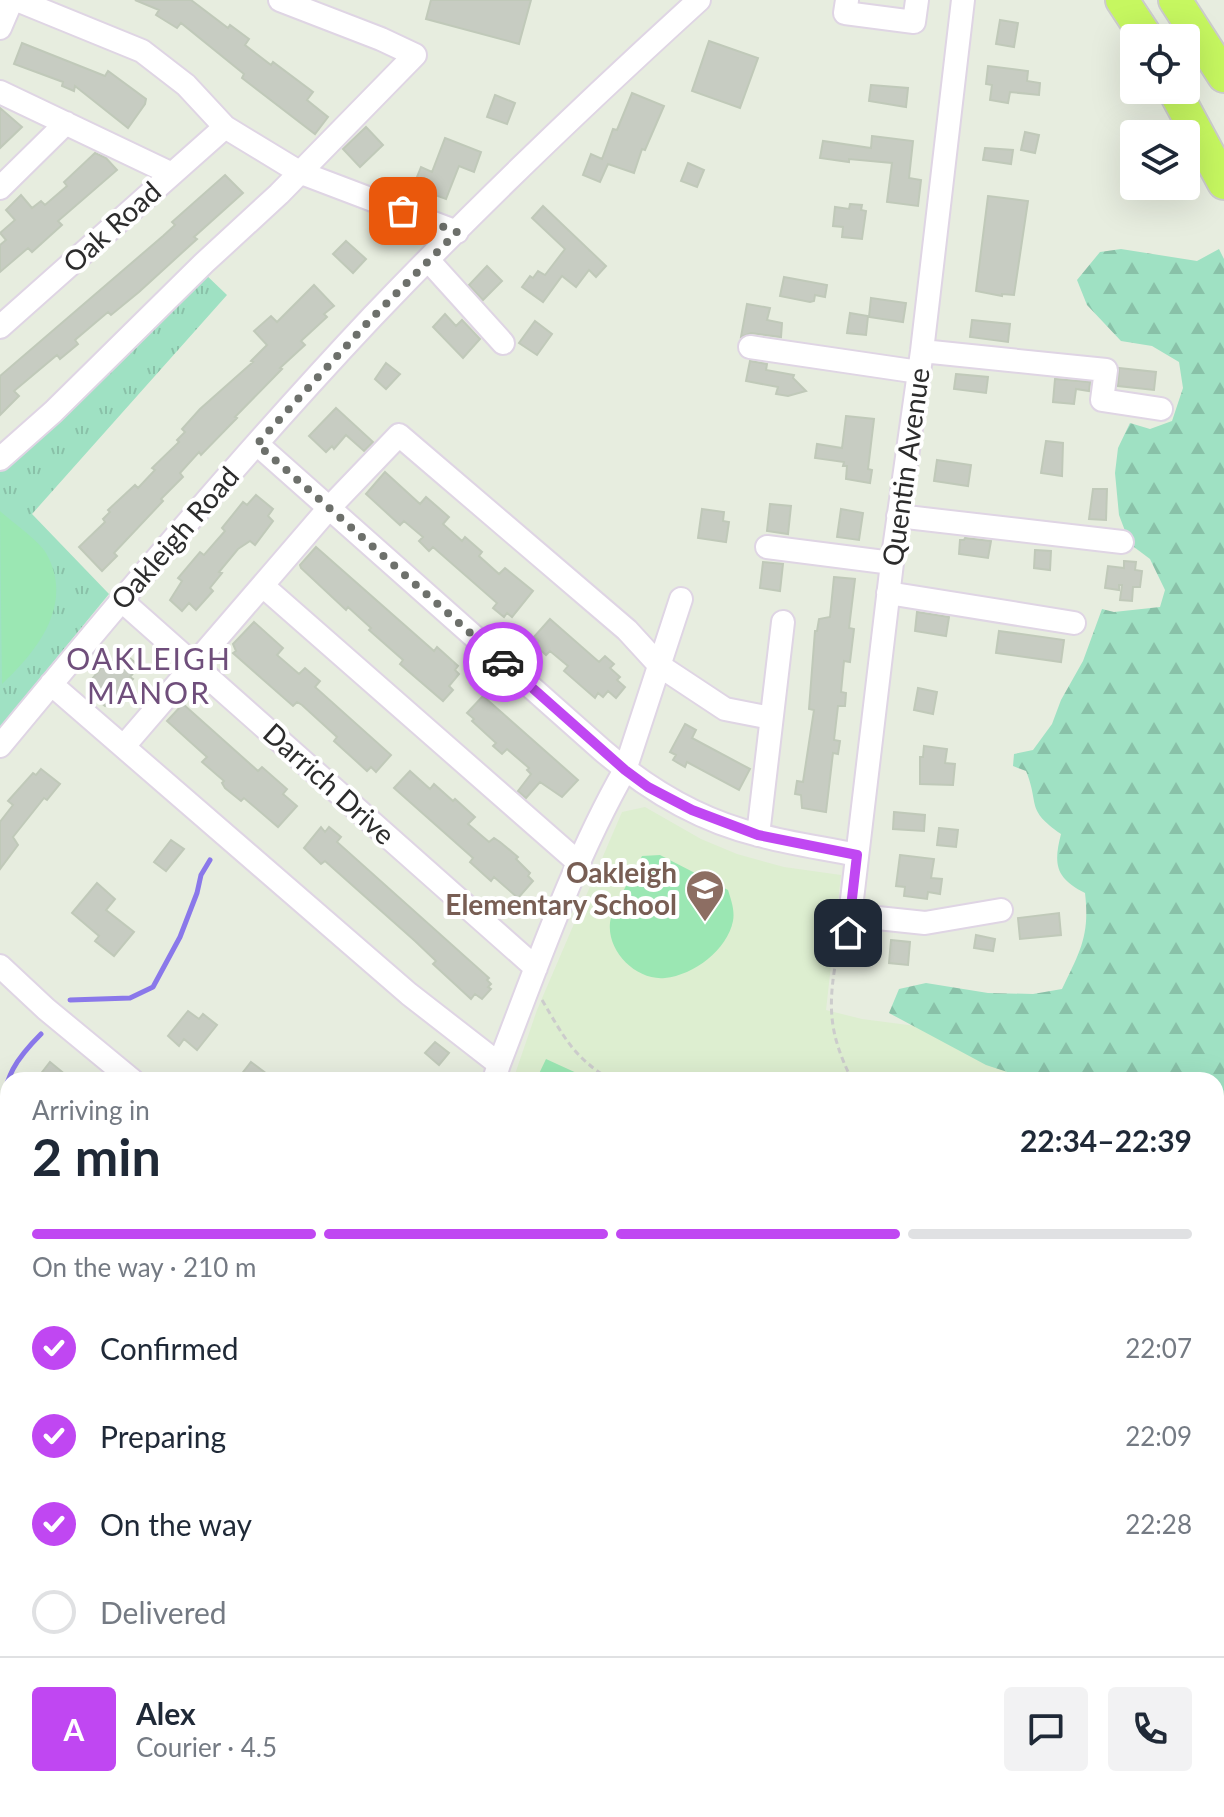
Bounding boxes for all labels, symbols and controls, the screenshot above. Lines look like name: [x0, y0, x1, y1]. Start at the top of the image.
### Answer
map controls: [1120, 24, 1200, 200]
button: locate: [1120, 24, 1200, 104]
button: layers: [1120, 120, 1200, 200]
street label: Oak Road: [56, 174, 167, 279]
pin: [369, 177, 437, 245]
icon: bag: [381, 189, 425, 233]
street label: Quentin Avenue: [874, 366, 936, 568]
street label: Oakleigh Road: [103, 459, 245, 616]
courier: [463, 622, 543, 702]
district label: OAKLEIGH MANOR: [66, 640, 232, 710]
icon: car: [481, 640, 525, 684]
street label: Darrich Drive: [257, 715, 402, 851]
place label: Oakleigh Elementary School: [445, 855, 677, 921]
school or university icon: Oakleigh Elementary School: [684, 868, 726, 923]
pin: [814, 899, 882, 967]
icon: home: [826, 911, 870, 955]
text: Arriving in: [32, 1094, 150, 1126]
text: 22:34–22:39: [1020, 1122, 1192, 1158]
text: 2 min: [32, 1125, 161, 1187]
text: On the way · 210 m: [32, 1251, 256, 1283]
icon: check: [32, 1326, 76, 1370]
text: Confirmed: [100, 1330, 239, 1366]
text: 22:07: [1125, 1332, 1192, 1364]
icon: check: [32, 1414, 76, 1458]
text: Preparing: [100, 1418, 226, 1454]
text: 22:09: [1125, 1420, 1192, 1452]
icon: check: [32, 1502, 76, 1546]
text: On the way: [100, 1506, 252, 1542]
text: 22:28: [1125, 1508, 1192, 1540]
text: Delivered: [100, 1594, 227, 1630]
button: chat: [1004, 1687, 1088, 1771]
button: phone: [1108, 1687, 1192, 1771]
text: Alex: [136, 1695, 196, 1731]
text: A: [64, 1711, 84, 1747]
text: Courier · 4.5: [136, 1731, 277, 1763]

